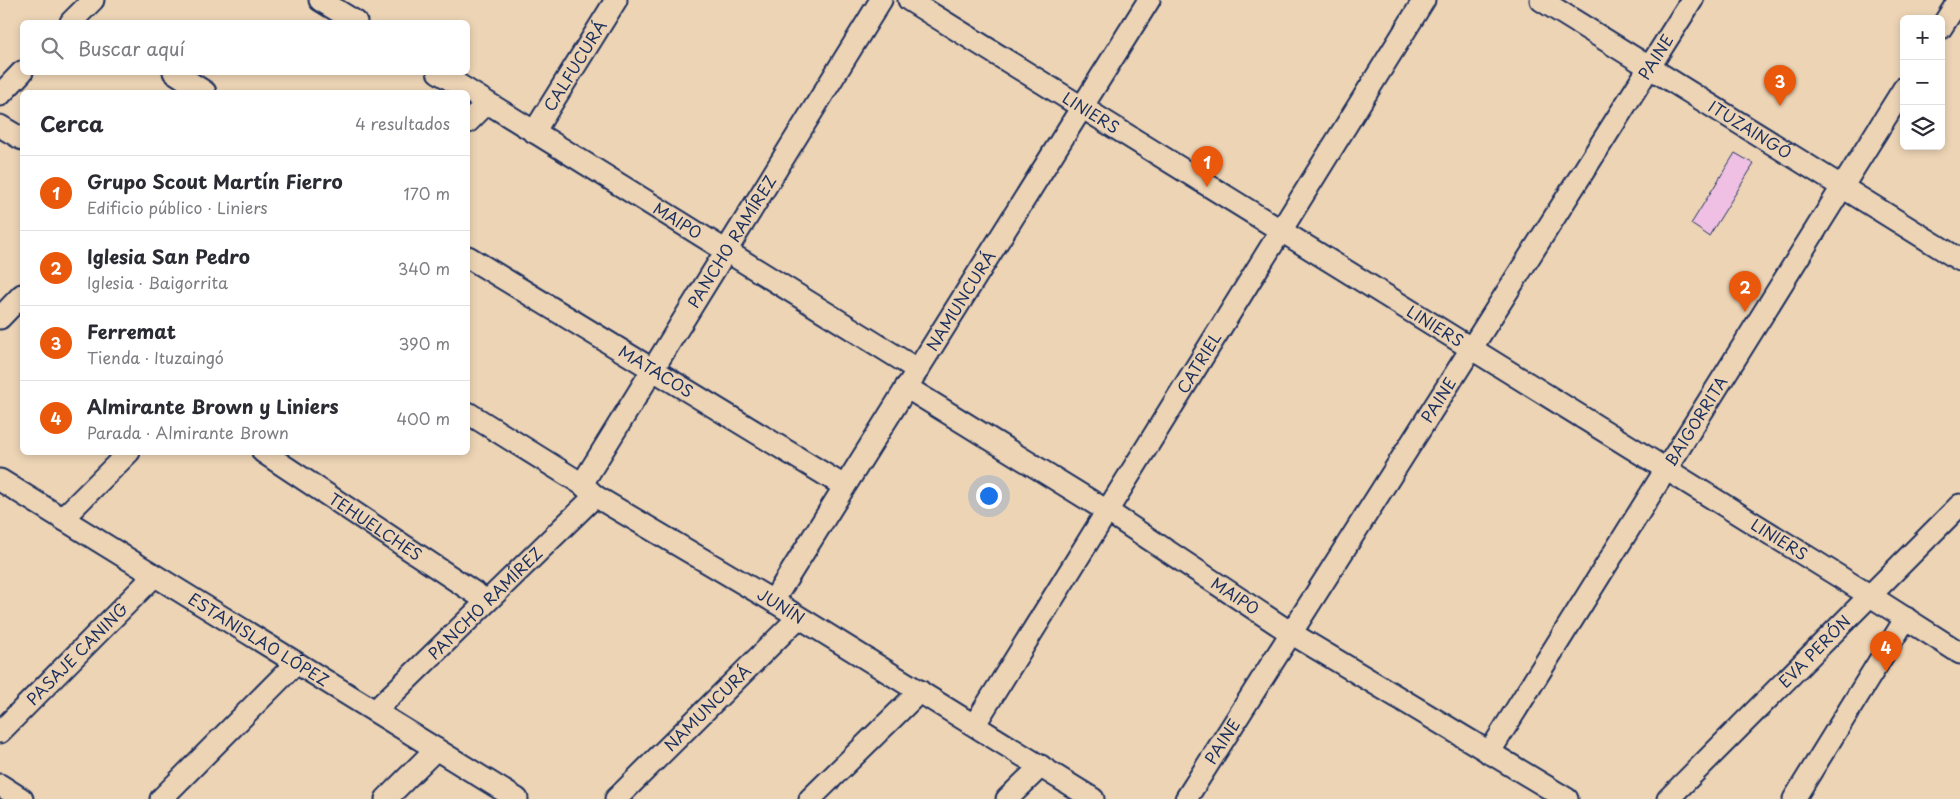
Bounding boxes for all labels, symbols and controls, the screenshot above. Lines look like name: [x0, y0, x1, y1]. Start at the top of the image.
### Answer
street label: CALFUCURÁ: [537, 15, 612, 115]
map controls: [1900, 15, 1945, 150]
button: +: [1900, 15, 1945, 60]
search box: [20, 20, 470, 75]
street label: PAINE: [1631, 29, 1678, 84]
icon: search: [38, 34, 66, 62]
text: Buscar aquí: [78, 34, 185, 62]
button: −: [1900, 60, 1945, 105]
pin: 3: [1764, 65, 1796, 106]
street label: LINIERS: [1058, 85, 1124, 139]
street label: ITUZAINGÓ: [1704, 94, 1797, 164]
button: layers: [1900, 105, 1945, 150]
text: Cerca: [40, 107, 104, 139]
text: 4 resultados: [355, 111, 450, 135]
pin: 1: [1191, 146, 1223, 187]
text: Grupo Scout Martín Fierro: [87, 167, 343, 195]
street label: PANCHO RAMÍREZ: [681, 170, 781, 312]
text: 1: [52, 181, 60, 205]
text: 170 m: [404, 181, 450, 205]
text: Edificio público · Liniers: [87, 195, 268, 219]
street label: MAIPO: [649, 196, 707, 244]
text: Iglesia San Pedro: [87, 242, 250, 270]
street label: NAMUNCURÁ: [919, 246, 1000, 355]
text: 2: [50, 256, 62, 280]
text: 340 m: [398, 256, 450, 280]
text: Iglesia · Baigorrita: [87, 270, 228, 294]
pin: 2: [1729, 271, 1761, 312]
street label: LINIERS: [1403, 299, 1469, 352]
text: Ferremat: [87, 317, 176, 345]
street label: CATRIEL: [1170, 327, 1226, 398]
text: 3: [51, 331, 61, 355]
text: 390 m: [399, 331, 450, 355]
street label: MATACOS: [614, 339, 698, 403]
text: Tienda · Ituzaingó: [87, 345, 224, 369]
street label: BAIGORRITA: [1658, 371, 1733, 470]
street label: PAINE: [1414, 372, 1461, 427]
text: Almirante Brown y Liniers: [87, 392, 339, 420]
text: 4: [51, 406, 61, 430]
text: 400 m: [397, 406, 450, 430]
text: Parada · Almirante Brown: [87, 420, 289, 444]
your location: [976, 483, 1002, 509]
street label: TEHUELCHES: [324, 486, 428, 566]
street label: LINIERS: [1747, 512, 1813, 565]
street label: PANCHO RAMÍREZ: [422, 541, 547, 664]
street label: MAIPO: [1207, 570, 1265, 620]
street label: JUNÍN: [753, 581, 810, 629]
street label: ESTANISLAO LÓPEZ: [184, 586, 334, 691]
street label: PASAJE CANING: [20, 596, 133, 710]
street label: EVA PERÓN: [1772, 609, 1855, 692]
pin: 4: [1870, 631, 1902, 672]
street label: NAMUNCURÁ: [658, 659, 756, 756]
street label: PAINE: [1198, 713, 1245, 769]

